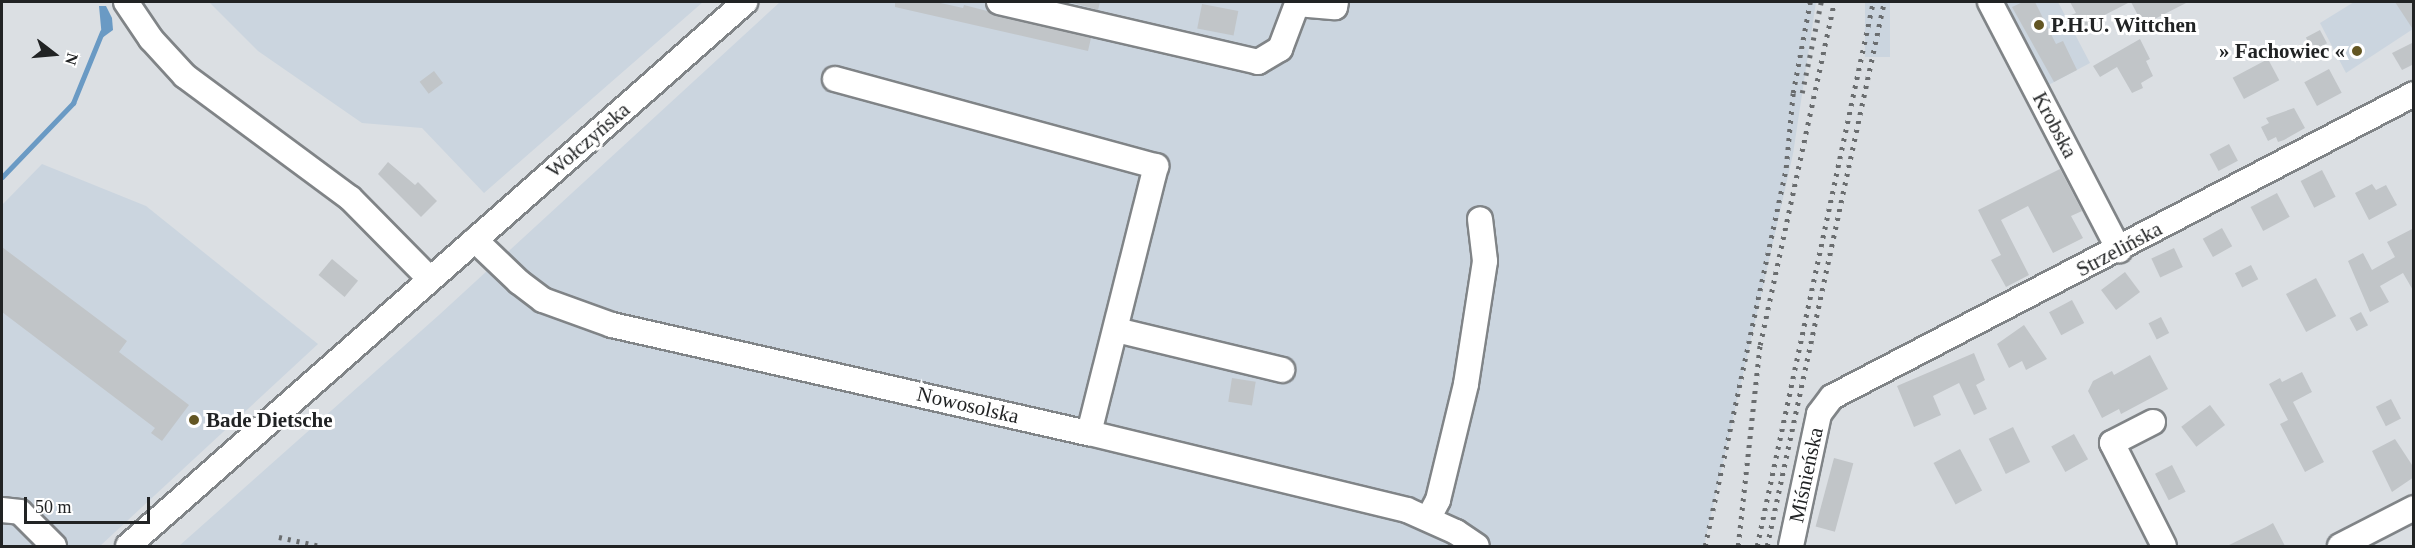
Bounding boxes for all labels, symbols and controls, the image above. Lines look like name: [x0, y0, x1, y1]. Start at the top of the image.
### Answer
place label: P.H.U. Wittchen: [2051, 12, 2197, 38]
marker: P.H.U. Wittchen: [2032, 18, 2046, 32]
north arrow: [24, 24, 84, 84]
place label: » Fachowiec «: [2219, 38, 2345, 64]
marker: » Fachowiec «: [2350, 44, 2364, 58]
text: N: [62, 51, 82, 67]
street label: Krobska: [2027, 88, 2083, 162]
street label: Wołczyńska: [541, 97, 635, 183]
street label: Strzelińska: [2072, 216, 2166, 282]
street label: Nowosolska: [915, 381, 1021, 429]
place label: Bade Dietsche: [206, 407, 333, 433]
marker: Bade Dietsche: [187, 413, 201, 427]
street label: Miśnieńska: [1784, 425, 1828, 525]
scale bar: [27, 485, 153, 523]
text: 50 m: [35, 497, 72, 517]

